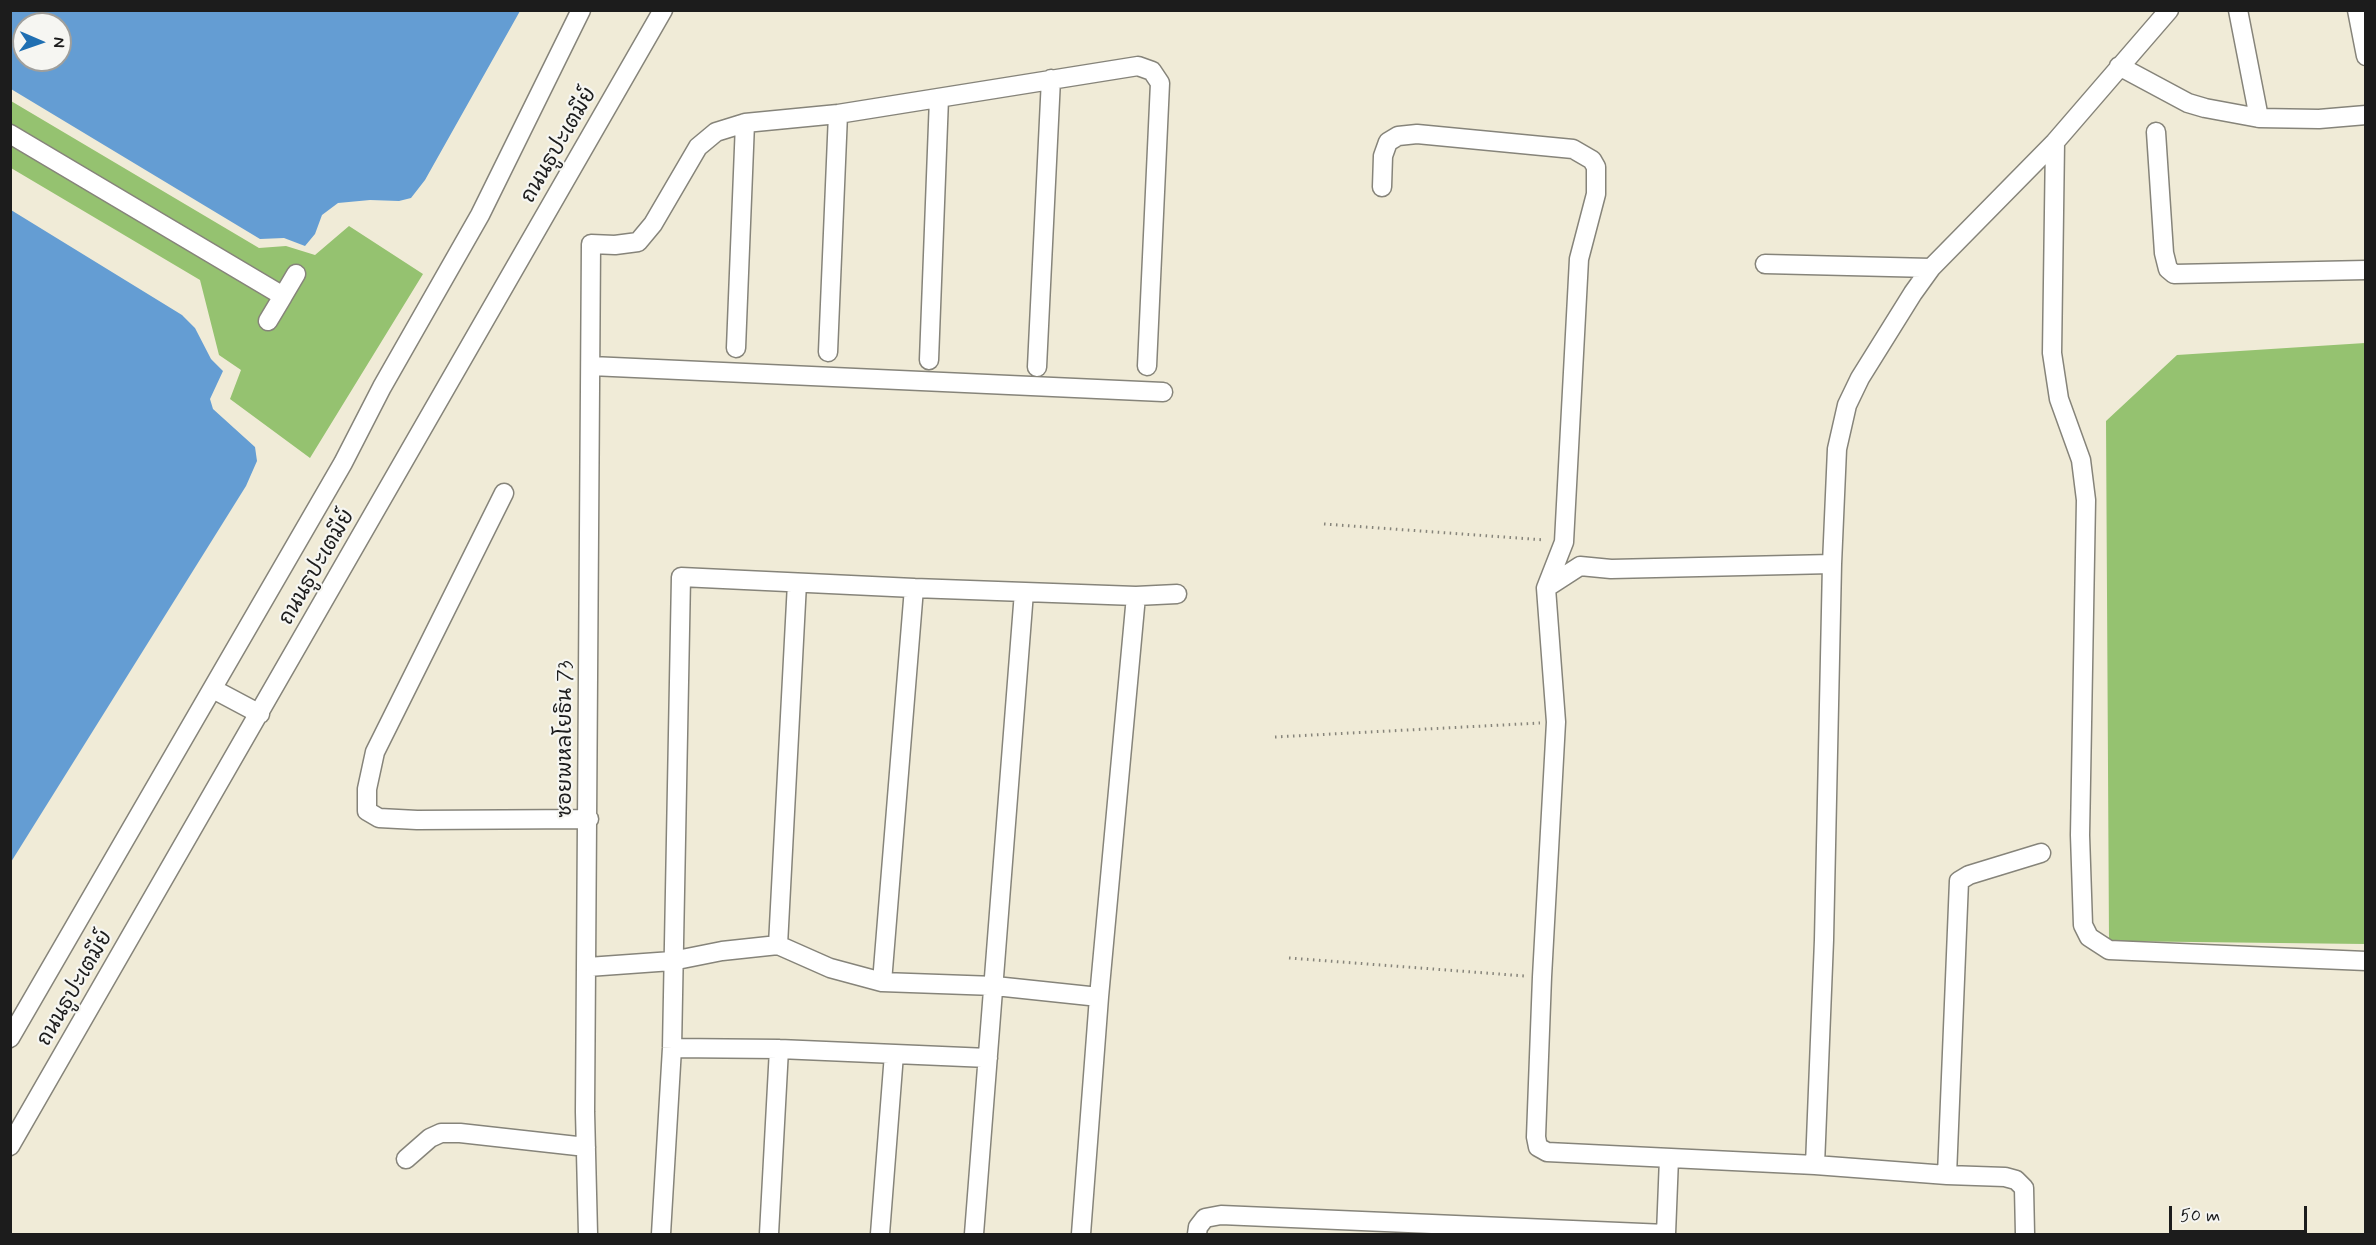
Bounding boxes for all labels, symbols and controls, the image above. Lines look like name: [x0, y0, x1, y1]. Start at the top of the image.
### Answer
north arrow: [12, 12, 72, 72]
text: N: [48, 37, 69, 48]
street label: ถนนธูปะเตมีย์: [517, 84, 603, 208]
street label: ถนนธูปะเตมีย์: [275, 506, 361, 630]
street label: ซอยพหลโยธิน 73: [554, 660, 580, 818]
street label: ถนนธูปะเตมีย์: [33, 927, 119, 1051]
scale bar: [2172, 1194, 2310, 1232]
text: 50 m: [2180, 1204, 2220, 1228]

